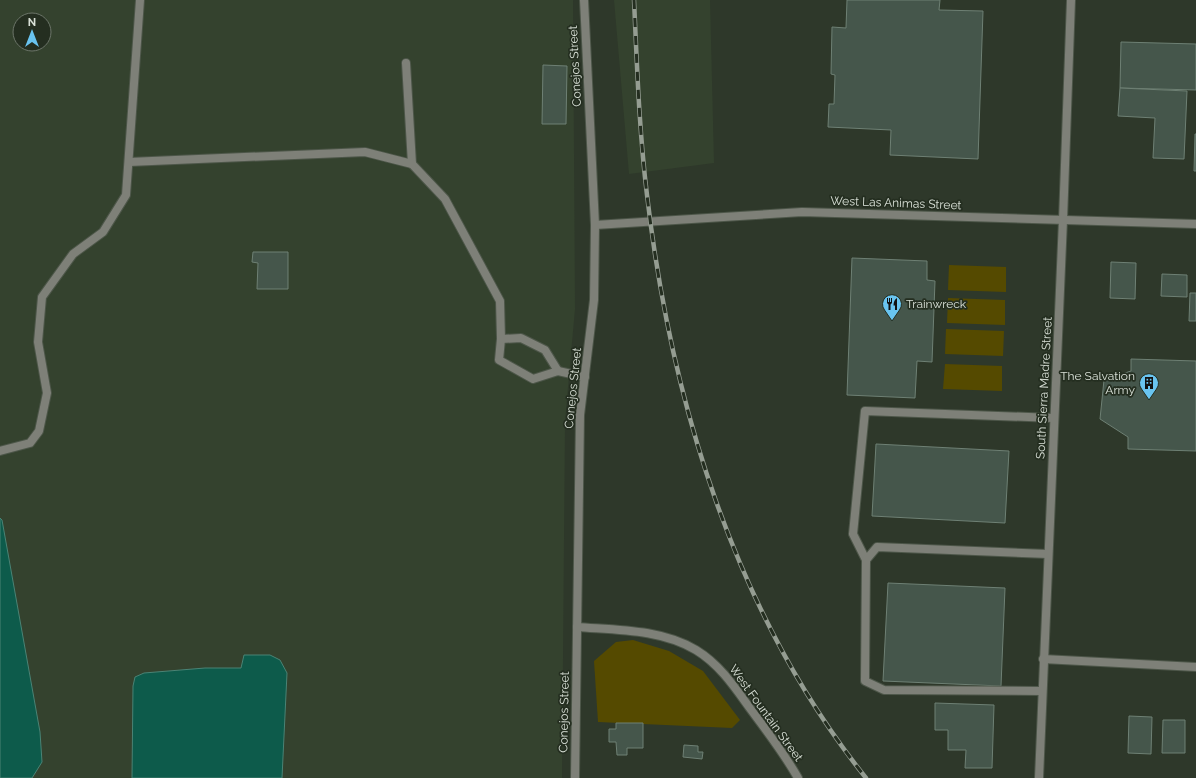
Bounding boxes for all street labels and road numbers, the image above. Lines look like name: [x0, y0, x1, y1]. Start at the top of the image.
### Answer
street label: Conejos Street: [566, 25, 584, 107]
street label: West Las Animas Street: [830, 194, 962, 212]
street label: South Sierra Madre Street: [1033, 317, 1055, 459]
street label: Conejos Street: [562, 347, 584, 429]
street label: West Fountain Street: [726, 662, 806, 764]
street label: Conejos Street: [556, 671, 572, 753]

